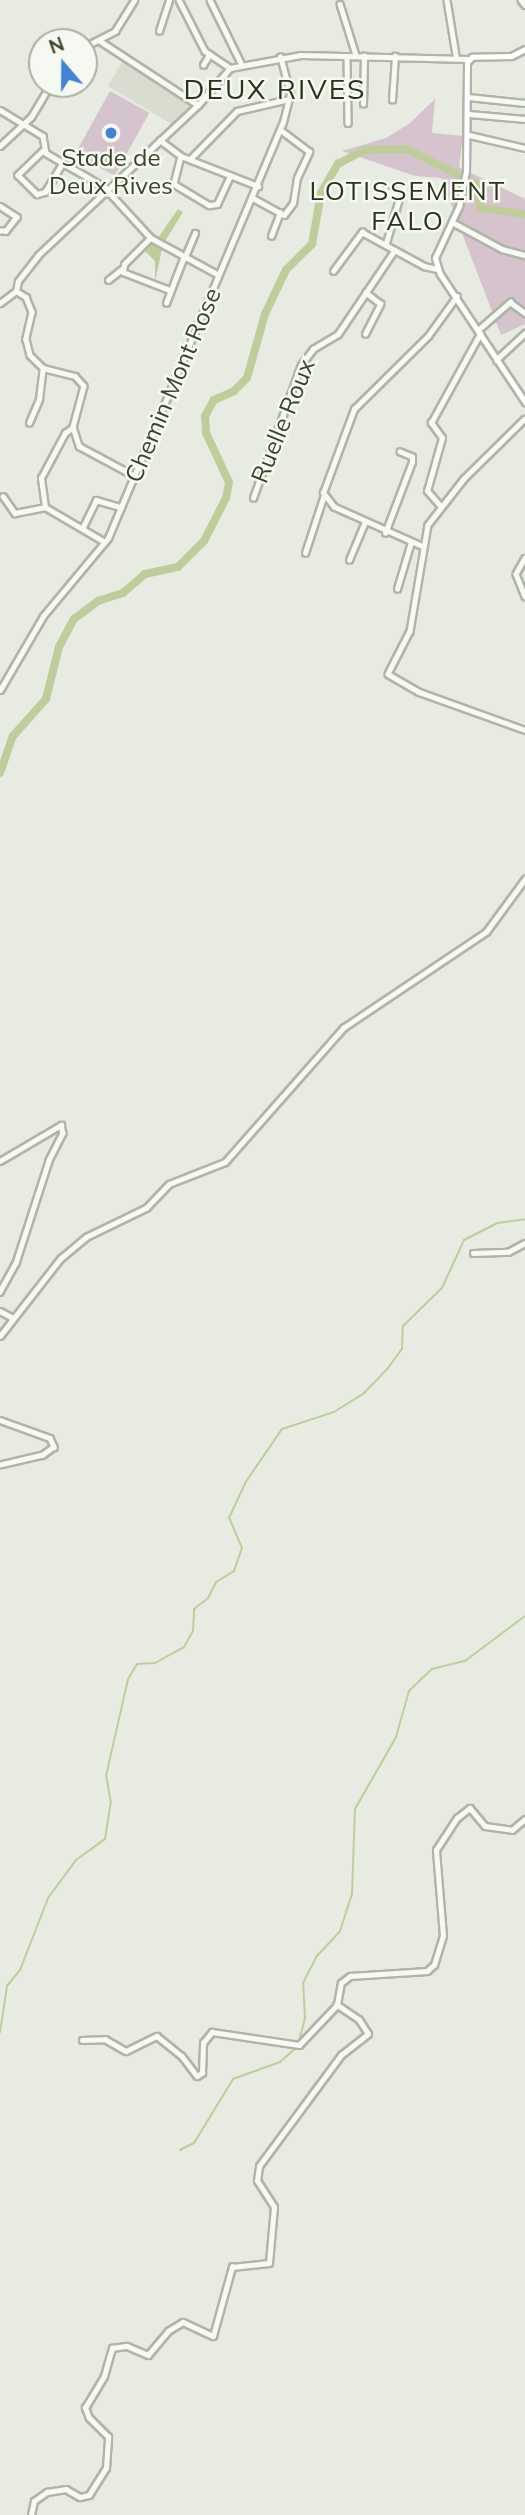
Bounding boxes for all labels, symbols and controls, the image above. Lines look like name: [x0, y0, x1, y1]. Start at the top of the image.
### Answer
north arrow: [28, 28, 98, 98]
text: N: [46, 31, 67, 59]
district label: DEUX RIVES: [185, 72, 365, 106]
marker: Stade de Deux Rives: [103, 125, 119, 141]
place label: Stade de Deux Rives: [49, 144, 173, 200]
district label: LOTISSEMENT FALO: [311, 175, 505, 236]
street label: Chemin Mont Rose: [119, 283, 227, 487]
street label: Ruelle Roux: [245, 355, 321, 487]

